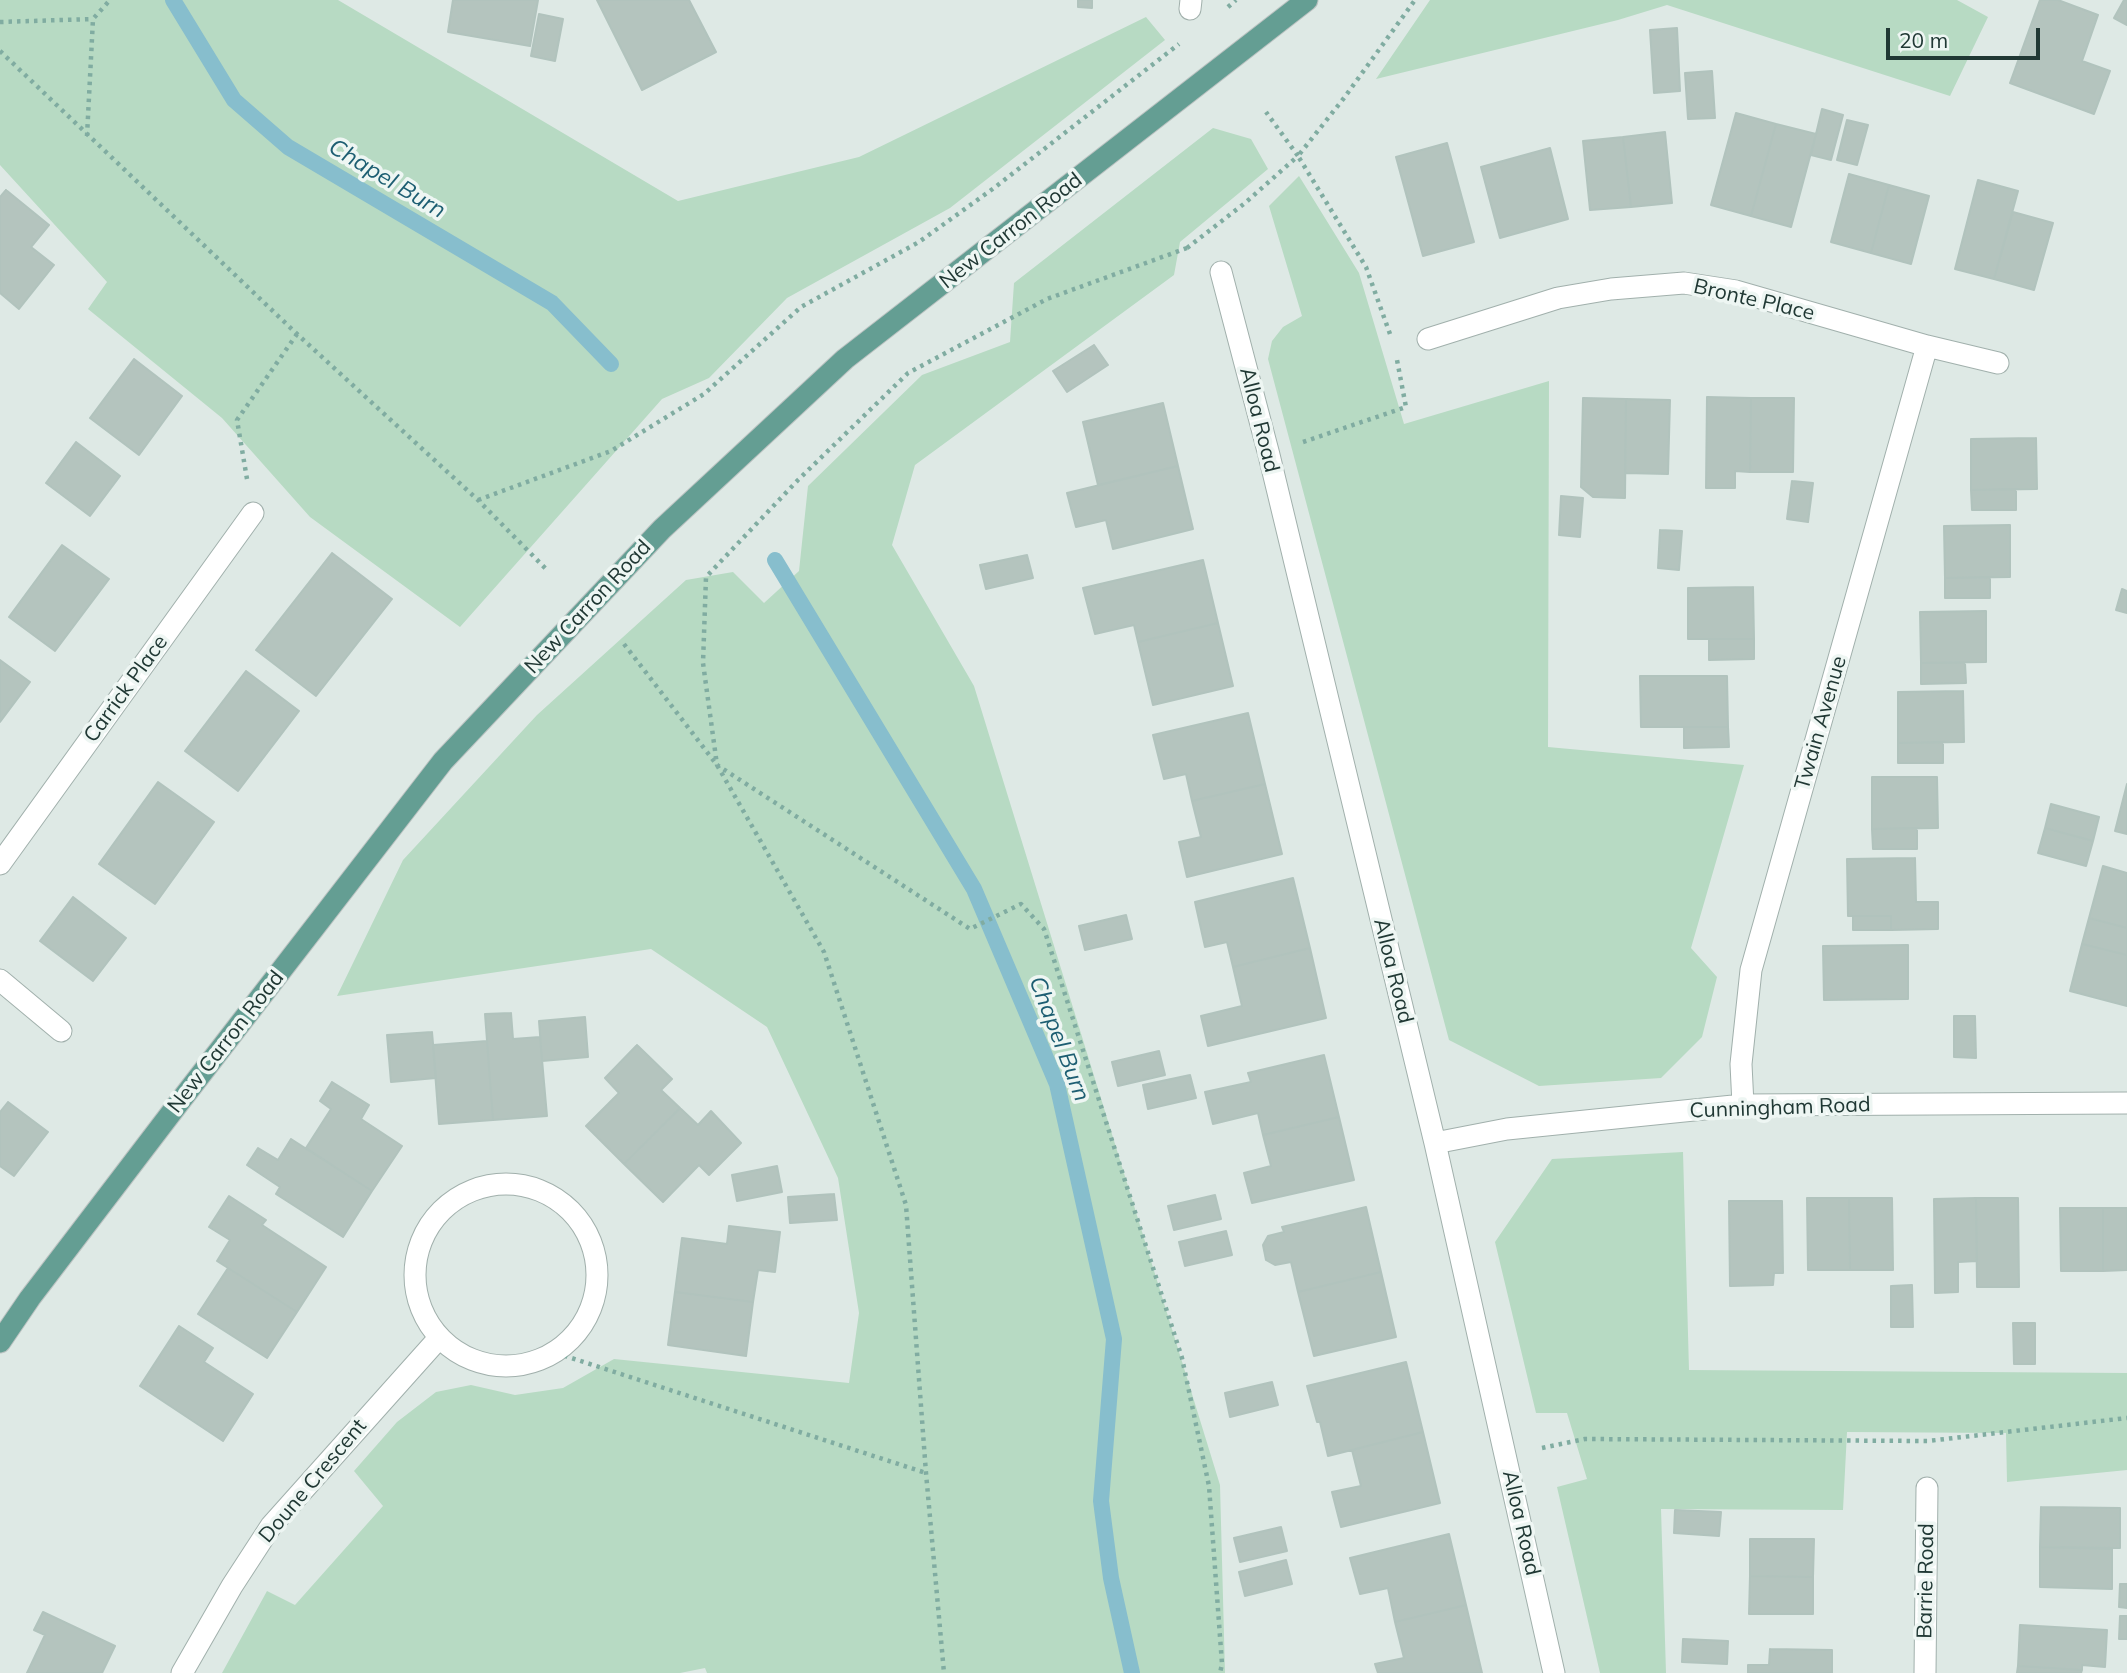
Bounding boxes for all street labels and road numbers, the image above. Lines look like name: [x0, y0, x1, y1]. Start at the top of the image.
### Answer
street label: New Carron Road: [935, 168, 1087, 294]
street label: Bronte Place: [1691, 274, 1817, 326]
street label: Alloa Road: [1234, 365, 1284, 475]
street label: New Carron Road: [520, 535, 656, 679]
street label: Carrick Place: [79, 630, 173, 748]
street label: Twain Avenue: [1790, 653, 1852, 793]
street label: Alloa Road: [1368, 916, 1418, 1026]
street label: New Carron Road: [163, 966, 289, 1118]
street label: Cunningham Road: [1689, 1092, 1871, 1124]
street label: Doune Crescent: [254, 1414, 372, 1548]
street label: Alloa Road: [1497, 1468, 1545, 1578]
street label: Barrie Road: [1912, 1523, 1940, 1639]

